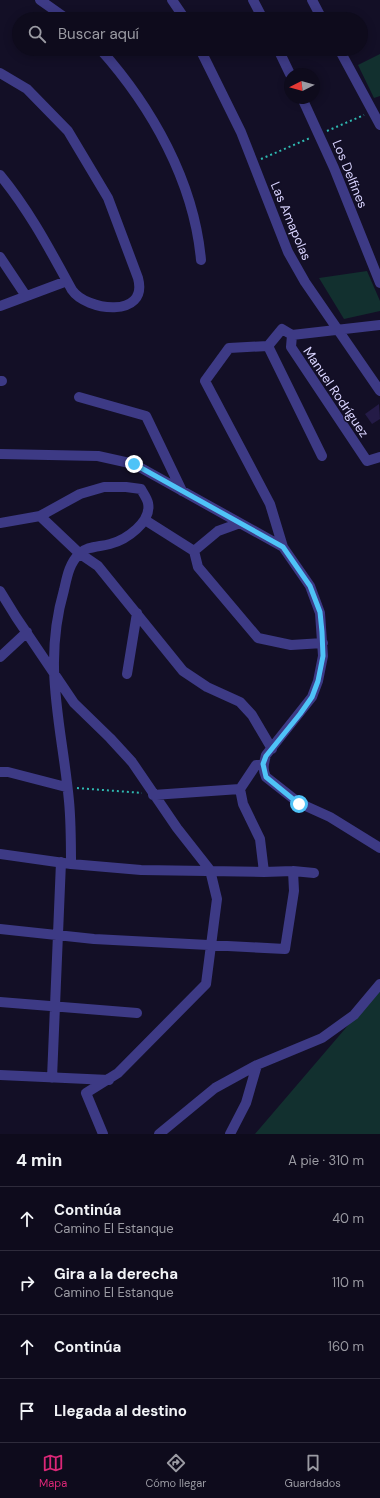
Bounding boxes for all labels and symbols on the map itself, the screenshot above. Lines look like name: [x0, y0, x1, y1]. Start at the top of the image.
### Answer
north arrow: [284, 68, 320, 104]
street label: Los Delfines: [329, 137, 371, 211]
street label: Las Amapolas: [267, 179, 315, 263]
street label: Manuel Rodríguez: [299, 343, 373, 441]
route end: [125, 455, 143, 473]
route start: [290, 795, 308, 813]

